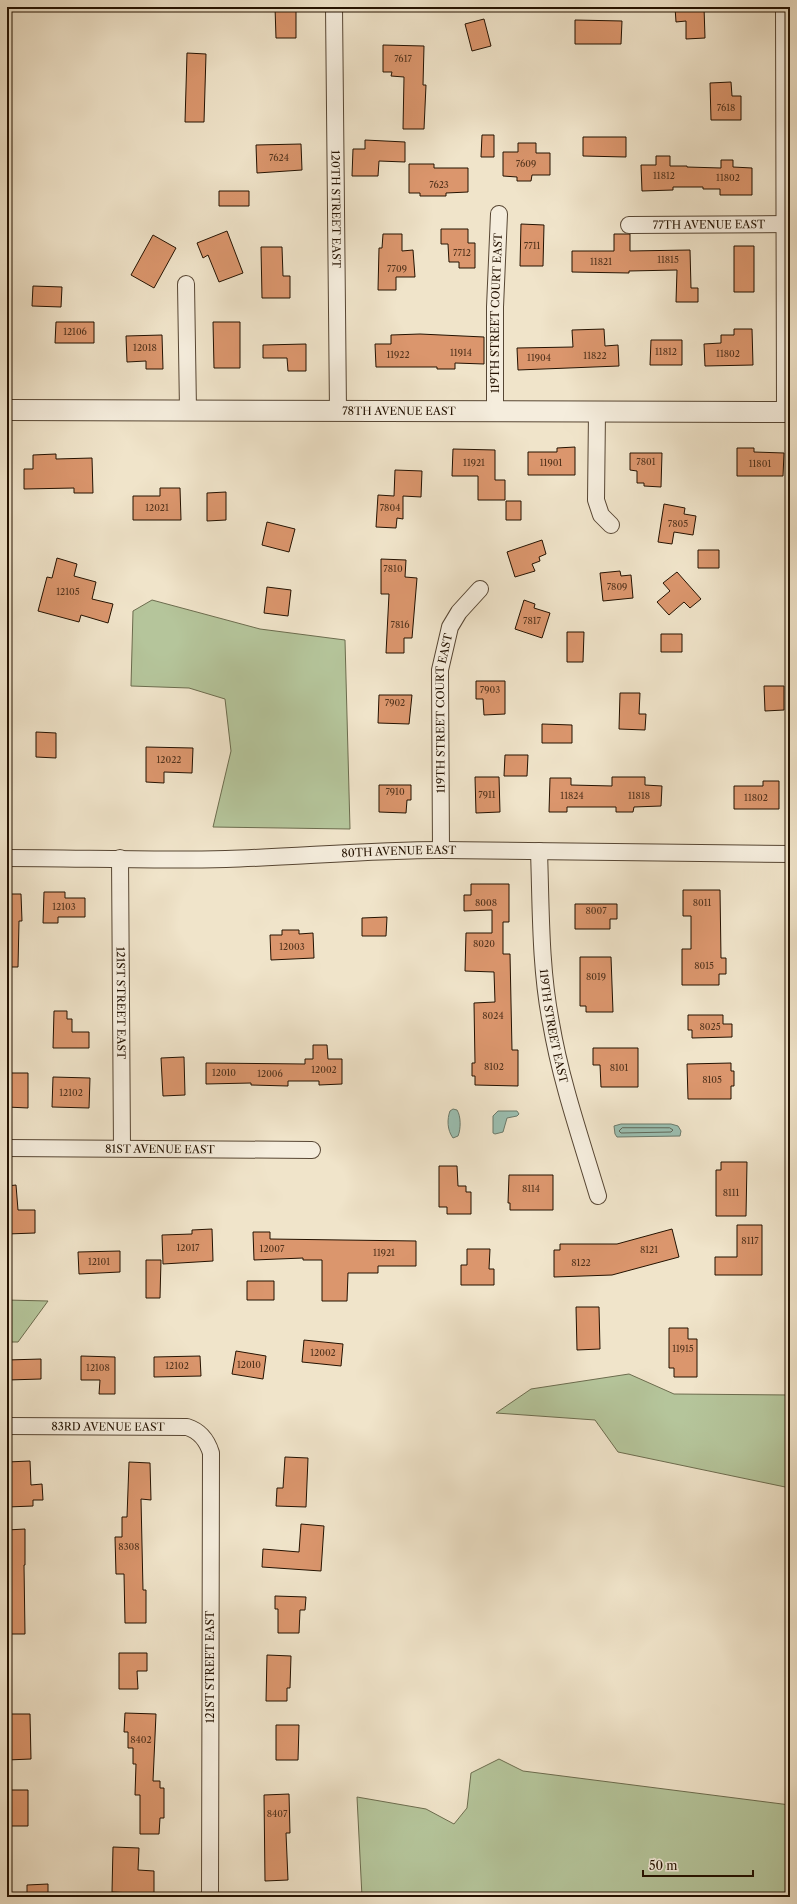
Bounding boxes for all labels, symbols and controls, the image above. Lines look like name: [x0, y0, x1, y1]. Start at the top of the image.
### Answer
house number: 7617: [394, 53, 412, 64]
house number: 7618: [717, 102, 735, 113]
street label: 120TH STREET EAST: [328, 150, 344, 269]
house number: 7624: [269, 152, 289, 163]
house number: 7609: [516, 158, 536, 169]
house number: 11812: [653, 170, 675, 181]
house number: 11802: [716, 172, 740, 183]
house number: 7623: [429, 179, 449, 190]
street label: 77TH AVENUE EAST: [653, 217, 766, 232]
street label: 119TH STREET COURT EAST: [488, 232, 505, 393]
house number: 7711: [524, 240, 540, 251]
house number: 7712: [453, 247, 471, 258]
house number: 11815: [657, 254, 679, 265]
house number: 11821: [590, 256, 612, 267]
house number: 7709: [387, 263, 407, 274]
house number: 12106: [63, 326, 87, 337]
house number: 12018: [133, 342, 157, 353]
house number: 11812: [655, 346, 677, 357]
house number: 11914: [450, 347, 472, 358]
house number: 11802: [716, 348, 740, 359]
house number: 11922: [386, 349, 410, 360]
house number: 11822: [583, 350, 607, 361]
house number: 11904: [527, 352, 551, 363]
street label: 78TH AVENUE EAST: [342, 404, 457, 418]
house number: 7801: [636, 456, 656, 467]
house number: 11921: [463, 457, 485, 468]
house number: 11901: [540, 457, 562, 468]
house number: 11801: [749, 458, 771, 469]
house number: 12021: [145, 502, 169, 513]
house number: 7804: [380, 502, 400, 513]
house number: 7805: [668, 518, 688, 529]
house number: 7810: [383, 563, 403, 574]
house number: 7809: [607, 581, 627, 592]
house number: 12105: [56, 586, 80, 597]
house number: 7817: [523, 615, 542, 626]
house number: 7816: [391, 619, 409, 630]
street label: 119TH STREET COURT EAST: [433, 631, 455, 793]
house number: 7903: [480, 684, 500, 695]
house number: 7902: [385, 697, 405, 708]
house number: 12022: [156, 754, 182, 765]
house number: 7910: [385, 786, 405, 797]
house number: 7911: [478, 789, 496, 800]
house number: 11824: [560, 790, 584, 801]
house number: 11818: [628, 790, 650, 801]
house number: 11802: [744, 792, 768, 803]
street label: 80TH AVENUE EAST: [341, 843, 457, 860]
house number: 8008: [475, 897, 497, 908]
house number: 8011: [693, 897, 712, 908]
house number: 12103: [52, 901, 76, 912]
house number: 8007: [585, 905, 607, 916]
house number: 8020: [473, 938, 495, 949]
house number: 12003: [279, 941, 305, 952]
street label: 121ST STREET EAST: [114, 947, 128, 1060]
house number: 8015: [694, 960, 714, 971]
street label: 119TH STREET EAST: [537, 968, 571, 1085]
house number: 8019: [586, 971, 606, 982]
house number: 8024: [482, 1010, 504, 1021]
house number: 8025: [699, 1021, 721, 1032]
house number: 8102: [484, 1061, 504, 1072]
house number: 8101: [610, 1062, 629, 1073]
house number: 12002: [311, 1064, 337, 1075]
house number: 12010: [212, 1067, 236, 1078]
house number: 12006: [257, 1068, 283, 1079]
house number: 8105: [702, 1074, 722, 1085]
house number: 12102: [59, 1087, 83, 1098]
street label: 81ST AVENUE EAST: [105, 1142, 216, 1156]
house number: 8114: [522, 1183, 540, 1194]
house number: 8111: [723, 1187, 740, 1198]
house number: 8117: [741, 1235, 759, 1246]
house number: 12017: [177, 1242, 200, 1253]
house number: 12007: [260, 1243, 285, 1254]
house number: 8121: [640, 1244, 658, 1255]
house number: 11921: [373, 1247, 395, 1258]
house number: 12101: [88, 1256, 110, 1267]
house number: 8122: [571, 1257, 591, 1268]
house number: 11915: [672, 1343, 694, 1354]
house number: 12002: [310, 1347, 336, 1358]
house number: 12010: [237, 1359, 261, 1370]
house number: 12102: [165, 1360, 189, 1371]
house number: 12108: [86, 1362, 110, 1373]
street label: 83RD AVENUE EAST: [51, 1419, 166, 1434]
house number: 8308: [118, 1541, 140, 1552]
street label: 121ST STREET EAST: [203, 1610, 217, 1723]
house number: 8402: [130, 1734, 152, 1745]
house number: 8407: [267, 1808, 288, 1819]
scale bar: [643, 1852, 753, 1878]
text: 50 m: [649, 1858, 678, 1873]

